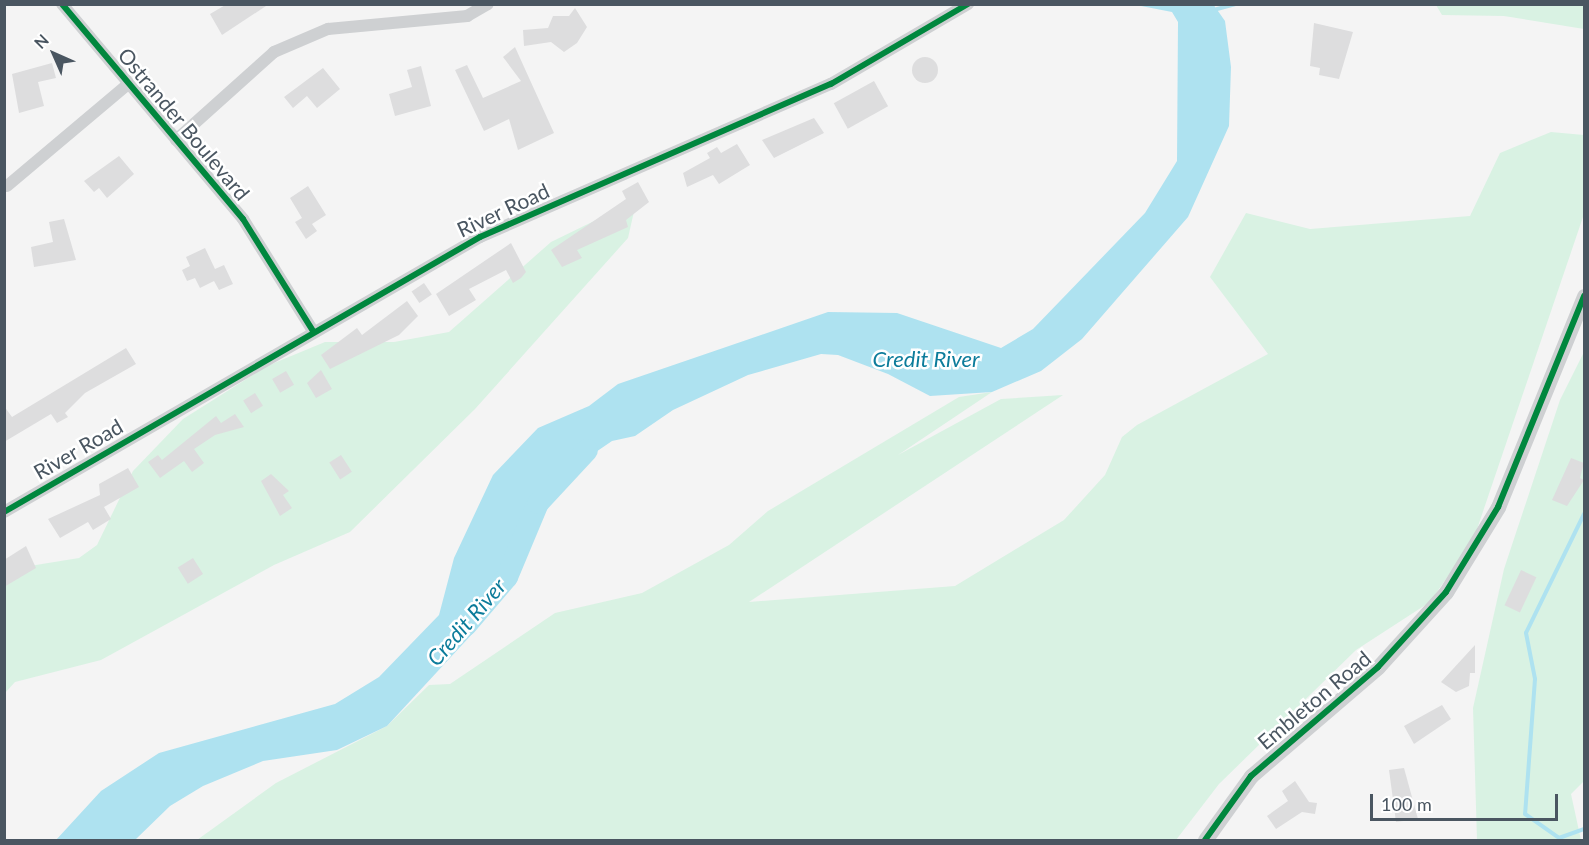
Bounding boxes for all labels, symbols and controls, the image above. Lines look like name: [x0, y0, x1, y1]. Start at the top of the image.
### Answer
north arrow: [24, 24, 84, 84]
text: N: [30, 30, 52, 52]
street label: Ostrander Boulevard: [113, 42, 255, 206]
street label: River Road: [453, 178, 553, 242]
water label: Credit River: [873, 346, 979, 372]
street label: River Road: [29, 413, 127, 485]
water label: Credit River: [421, 573, 511, 671]
street label: Embleton Road: [1252, 645, 1376, 755]
scale bar: [1373, 782, 1560, 820]
text: 100 m: [1381, 793, 1432, 815]

